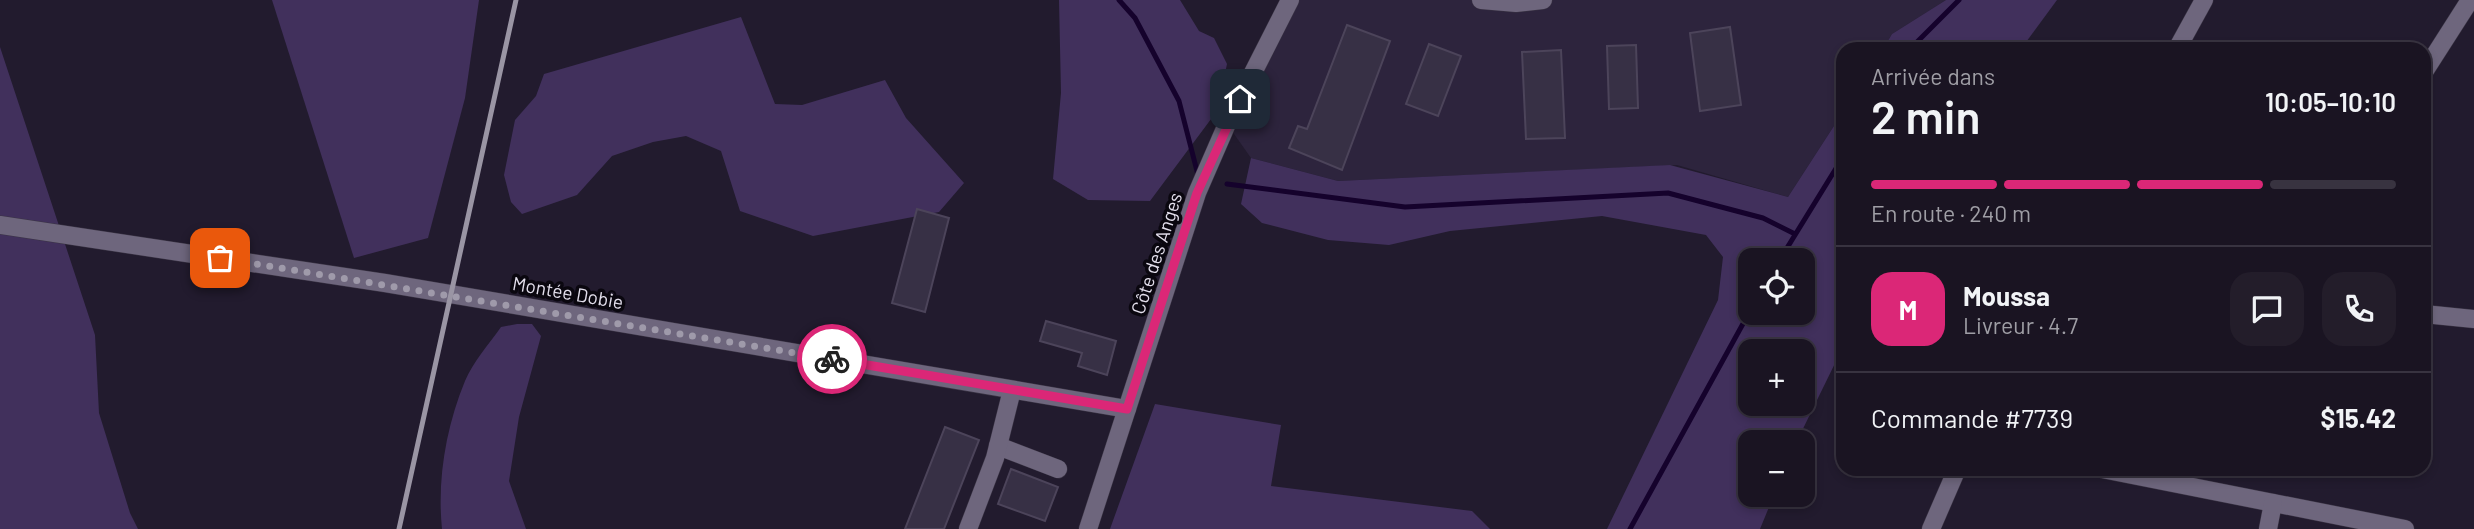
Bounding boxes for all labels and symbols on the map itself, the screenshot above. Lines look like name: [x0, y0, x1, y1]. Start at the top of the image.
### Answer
pin: [1210, 69, 1270, 129]
street label: Côte des Anges: [1126, 189, 1186, 317]
pin: [190, 228, 250, 288]
street label: Montée Dobie: [511, 271, 625, 313]
courier: [797, 324, 867, 394]

